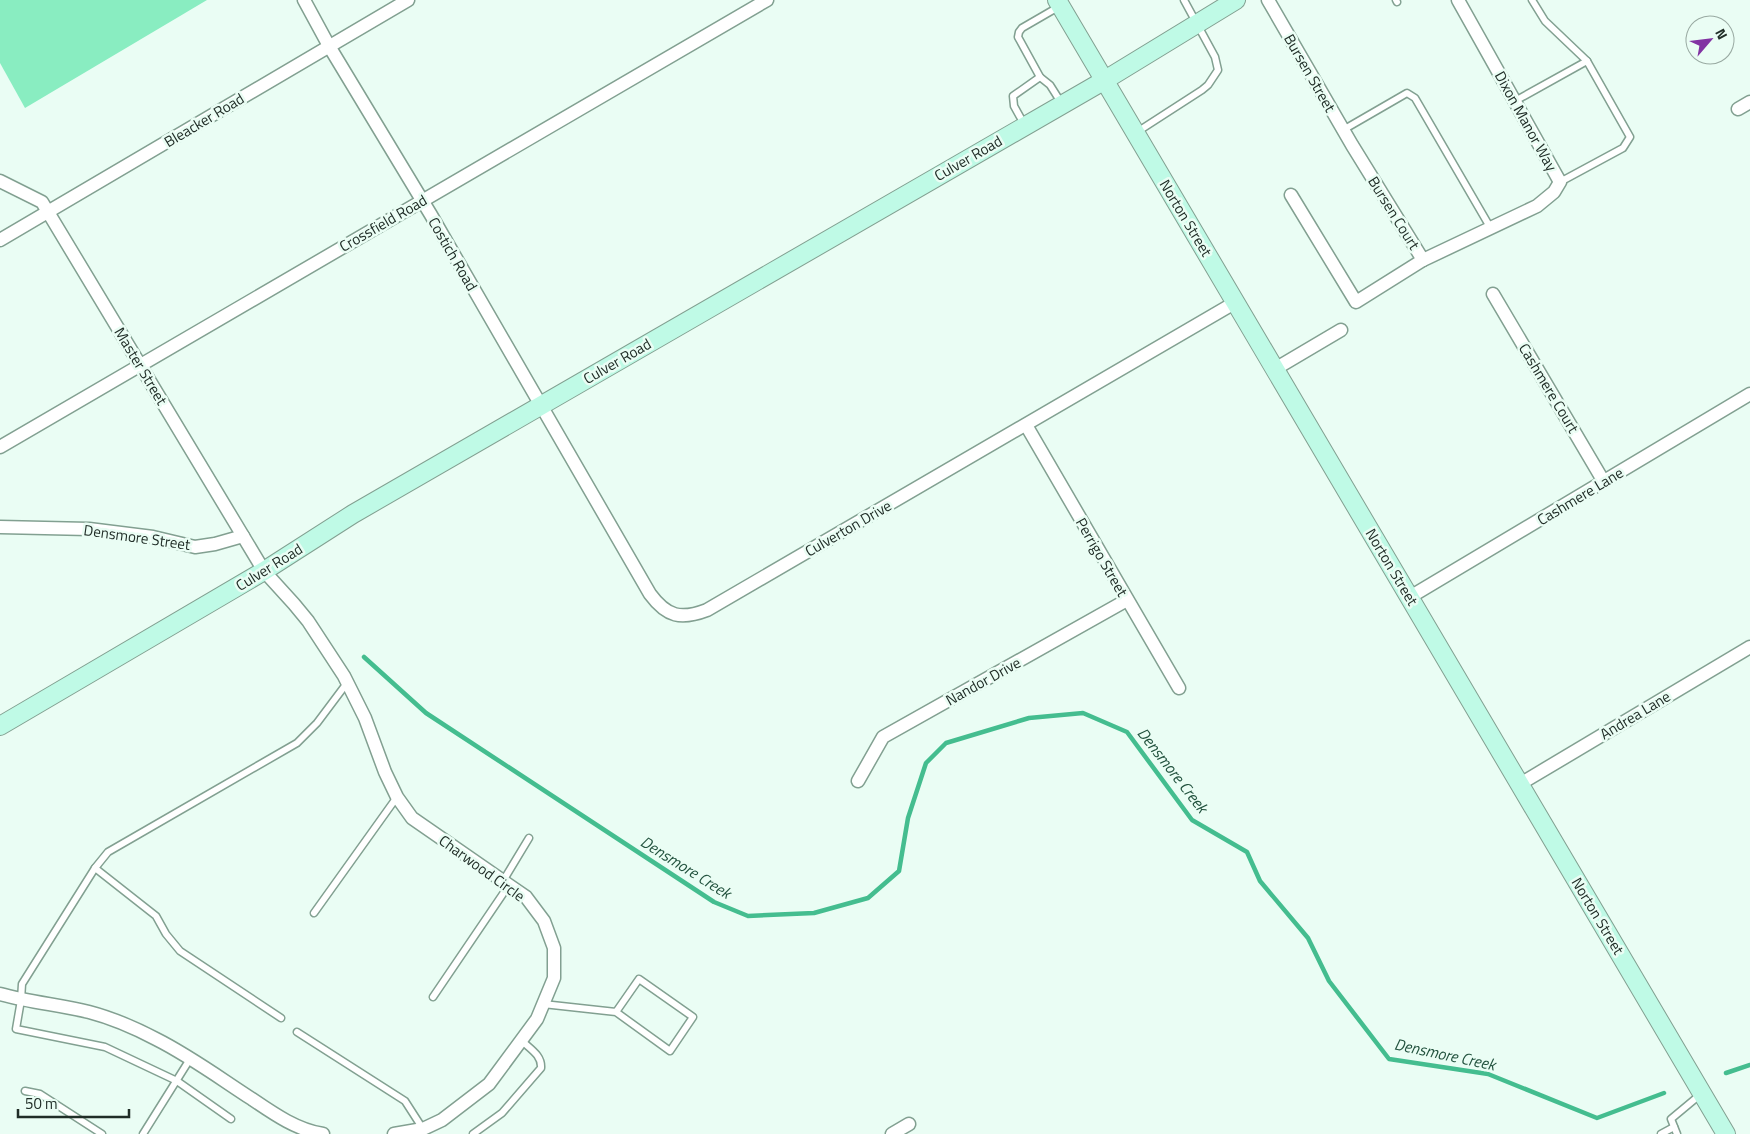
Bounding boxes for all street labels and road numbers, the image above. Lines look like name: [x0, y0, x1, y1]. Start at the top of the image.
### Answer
street label: Bursen Street: [1278, 30, 1342, 117]
street label: Dixon Manor Way: [1489, 67, 1563, 175]
street label: Bleacker Road: [160, 87, 248, 153]
street label: Culver Road: [930, 129, 1006, 187]
street label: Bursen Court: [1362, 172, 1426, 255]
street label: Norton Street: [1154, 175, 1218, 262]
street label: Crossfield Road: [335, 189, 431, 257]
street label: Costich Road: [423, 213, 483, 295]
street label: Master Street: [109, 323, 174, 410]
street label: Culver Road: [579, 332, 655, 390]
street label: Cashmere Court: [1513, 339, 1585, 438]
street label: Cashmere Lane: [1532, 461, 1628, 531]
street label: Culverton Drive: [800, 494, 896, 562]
street label: Perrigo Street: [1070, 513, 1134, 601]
street label: Densmore Street: [82, 518, 192, 556]
street label: Norton Street: [1360, 524, 1424, 611]
street label: Culver Road: [231, 537, 307, 597]
street label: Nandor Drive: [941, 651, 1025, 711]
street label: Andrea Lane: [1595, 685, 1675, 745]
street label: Charwood Circle: [434, 829, 530, 907]
street label: Norton Street: [1566, 873, 1630, 960]

